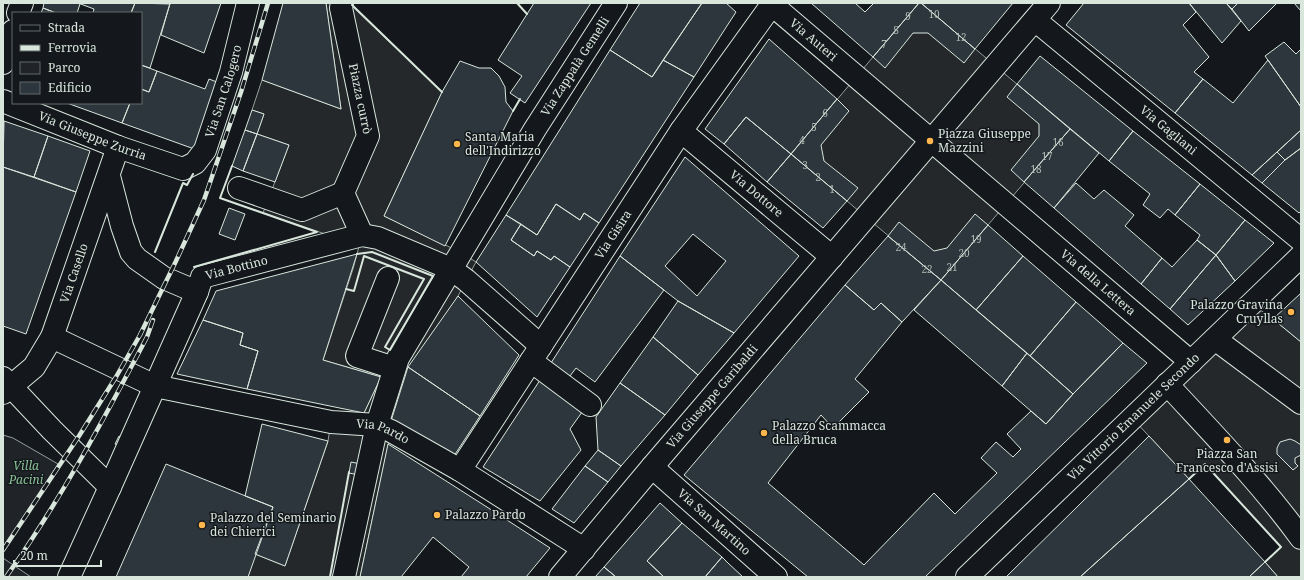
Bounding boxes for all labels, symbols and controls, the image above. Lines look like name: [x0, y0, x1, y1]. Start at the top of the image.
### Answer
house number: 10: [928, 7, 940, 21]
house number: 9: [905, 9, 911, 23]
legend: [12, 12, 142, 104]
street label: Via Zappalà Gemelli: [537, 13, 613, 119]
street label: Via Auteri: [786, 14, 841, 65]
text: Strada: [48, 19, 85, 36]
house number: 8: [893, 23, 899, 37]
house number: 12: [955, 30, 967, 44]
house number: 7: [881, 37, 887, 51]
text: Ferrovia: [48, 39, 97, 56]
street label: Via San Calogero: [201, 43, 245, 140]
text: Parco: [48, 59, 81, 76]
street label: Piazza currò: [345, 62, 376, 136]
text: Edificio: [48, 79, 91, 96]
street label: Via Gagliani: [1136, 101, 1201, 159]
house number: 6: [822, 106, 828, 120]
street label: Via Giuseppe Zurria: [36, 107, 149, 164]
house number: 5: [811, 120, 817, 134]
place label: Piazza Giuseppe Mazzini: [938, 125, 1031, 156]
place label: Santa Maria dell'Indirizzo: [465, 128, 541, 159]
house number: 4: [799, 133, 805, 147]
house number: 16: [1052, 135, 1064, 149]
marker: Piazza Giuseppe Mazzini: [925, 136, 935, 146]
marker: Santa Maria dell'Indirizzo: [452, 139, 462, 149]
house number: 17: [1041, 149, 1053, 163]
house number: 3: [802, 158, 808, 172]
house number: 18: [1030, 162, 1042, 176]
street label: Via Dottore: [726, 166, 787, 221]
house number: 2: [815, 170, 821, 184]
house number: 1: [829, 182, 835, 196]
street label: Via Gisira: [591, 206, 636, 262]
house number: 19: [970, 232, 982, 246]
house number: 24: [895, 240, 907, 254]
street label: Via Casello: [55, 241, 92, 305]
street label: Via della Lettera: [1057, 245, 1140, 319]
house number: 20: [958, 246, 970, 260]
street label: Via Bottino: [204, 251, 269, 284]
house number: 21: [946, 260, 958, 274]
house number: 22: [921, 262, 933, 276]
place label: Palazzo Gravina Cruyllas: [1190, 296, 1283, 327]
marker: Palazzo Gravina Cruyllas: [1286, 307, 1296, 317]
street label: Via Giuseppe Garibaldi: [662, 341, 761, 452]
street label: Via Vittorio Emanuele Secondo: [1063, 349, 1203, 484]
street label: Via Pardo: [356, 415, 413, 448]
place label: Palazzo Scammacca della Bruca: [772, 417, 886, 448]
marker: Palazzo Scammacca della Bruca: [759, 428, 769, 438]
marker: Piazza San Francesco d'Assisi: [1222, 435, 1232, 445]
place label: Piazza San Francesco d'Assisi: [1176, 445, 1278, 476]
park label: Villa Pacini: [8, 457, 44, 488]
street label: Via San Martino: [674, 485, 755, 559]
place label: Palazzo Pardo: [445, 506, 526, 523]
place label: Palazzo del Seminario dei Chierici: [210, 509, 337, 540]
marker: Palazzo Pardo: [432, 510, 442, 520]
marker: Palazzo del Seminario dei Chierici: [197, 520, 207, 530]
scale bar: [14, 542, 101, 568]
text: 20 m: [20, 547, 48, 564]

